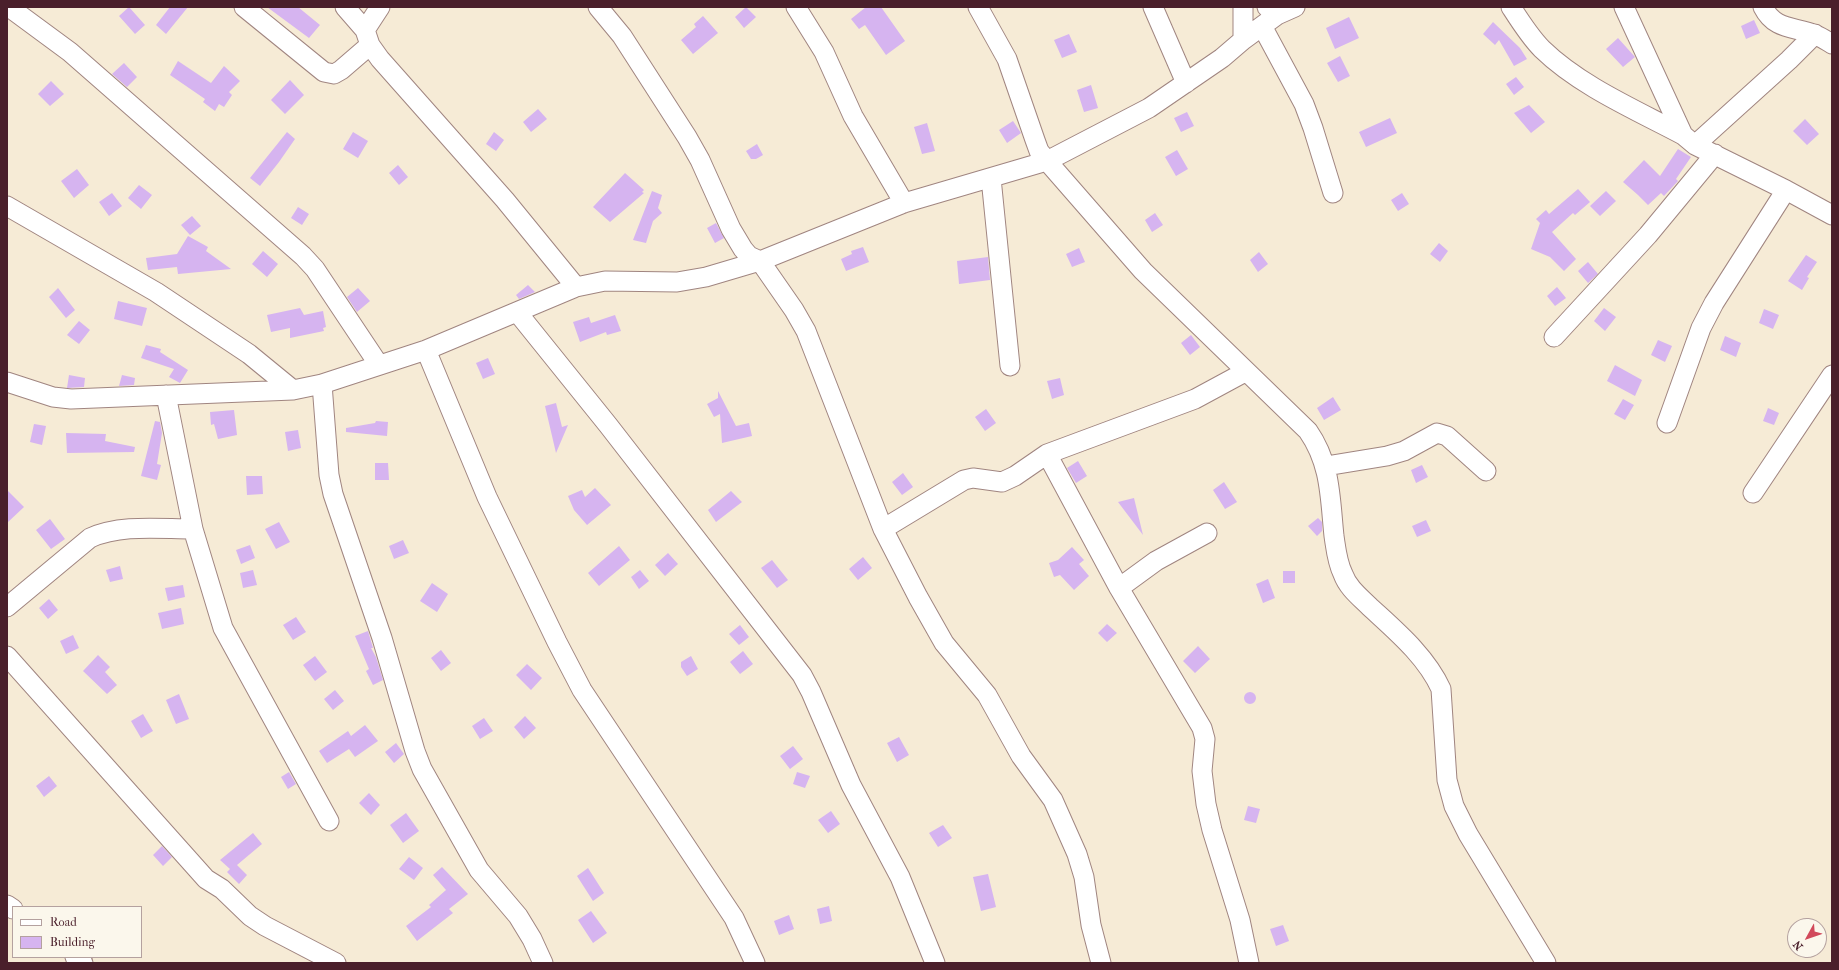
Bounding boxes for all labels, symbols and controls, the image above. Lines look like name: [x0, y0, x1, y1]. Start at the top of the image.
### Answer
legend: [12, 906, 142, 958]
text: Road: [50, 915, 77, 929]
north arrow: [1787, 918, 1827, 958]
text: Building: [50, 935, 95, 949]
text: N: [1791, 938, 1806, 953]

